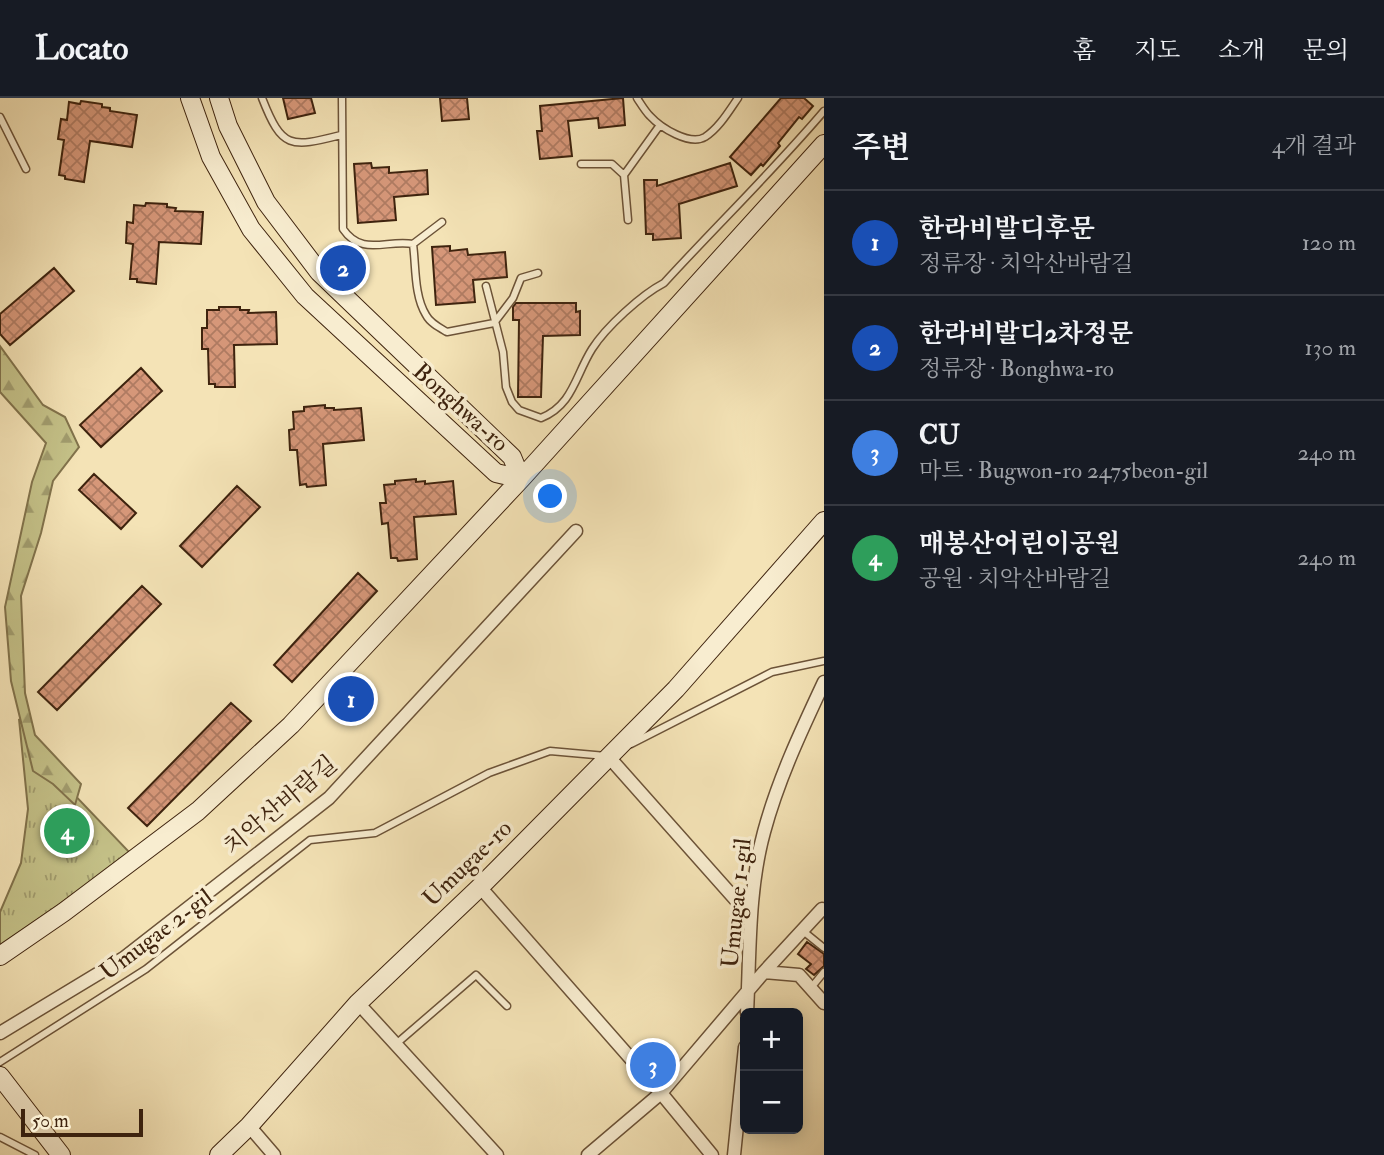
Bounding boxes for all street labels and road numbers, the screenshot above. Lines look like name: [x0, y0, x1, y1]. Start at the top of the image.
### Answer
street label: Bonghwa-ro: [406, 356, 515, 459]
street label: 치악산바람길: [217, 749, 344, 862]
street label: Umugae-ro: [416, 813, 519, 914]
street label: Umugae 1-gil: [714, 837, 759, 969]
street label: Umugae 2-gil: [94, 882, 219, 987]

